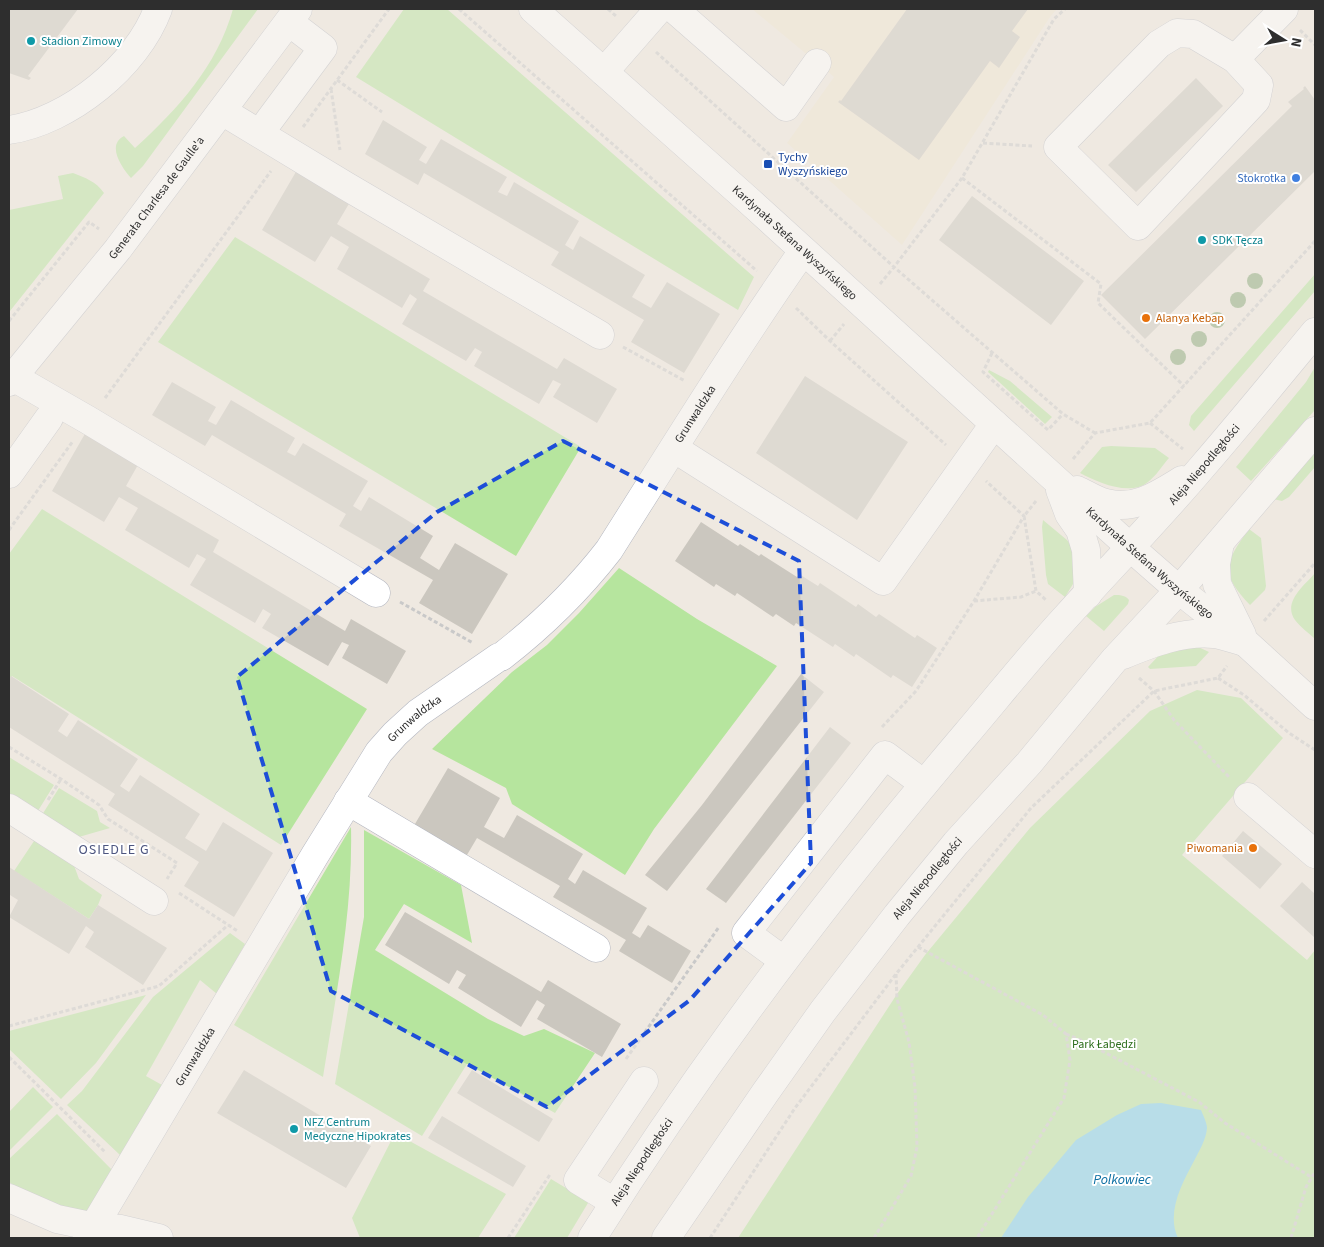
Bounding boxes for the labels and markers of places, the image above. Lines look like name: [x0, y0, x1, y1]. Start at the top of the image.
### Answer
place label: Stadion Zimowy: [41, 33, 123, 50]
marker: Stadion Zimowy: [25, 35, 37, 47]
place label: Tychy Wyszyńskiego: [778, 149, 847, 180]
marker: Tychy Wyszyńskiego: [762, 158, 774, 170]
place label: Stokrotka: [1237, 170, 1286, 187]
marker: Stokrotka: [1290, 172, 1302, 184]
place label: SDK Tęcza: [1212, 232, 1263, 249]
marker: SDK Tęcza: [1196, 234, 1208, 246]
place label: Alanya Kebap: [1156, 310, 1224, 327]
marker: Alanya Kebap: [1140, 312, 1152, 324]
place label: Piwomania: [1187, 840, 1243, 857]
marker: Piwomania: [1247, 842, 1259, 854]
place label: NFZ Centrum Medyczne Hipokrates: [304, 1114, 411, 1145]
marker: NFZ Centrum Medyczne Hipokrates: [288, 1123, 300, 1135]

